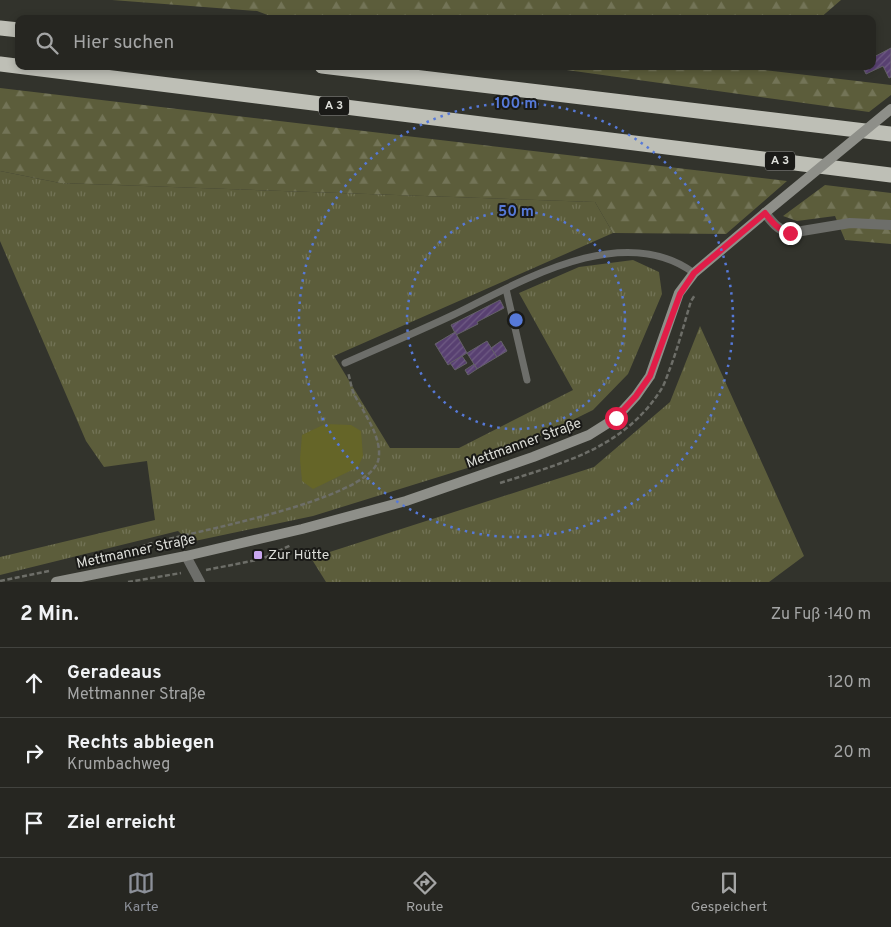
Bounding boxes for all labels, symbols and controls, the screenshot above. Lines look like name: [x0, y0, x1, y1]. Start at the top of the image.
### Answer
search box: [15, 15, 876, 70]
icon: search: [33, 29, 61, 57]
text: Hier suchen: [73, 31, 174, 55]
text: 100 m: [495, 95, 537, 114]
road number: A 3: [319, 96, 349, 115]
road number: A 3: [765, 152, 795, 170]
text: 50 m: [498, 203, 534, 222]
route end: [779, 222, 802, 245]
centre of rings: [507, 311, 525, 329]
route start: [605, 407, 628, 430]
street label: Mettmanner Straße: [464, 415, 584, 473]
street label: Mettmanner Straße: [75, 531, 197, 573]
place label: Zur Hütte: [268, 547, 329, 564]
marker: Zur Hütte: [252, 549, 264, 561]
text: 2 Min.: [20, 601, 79, 628]
text: Zu Fuß · 140 m: [771, 605, 871, 625]
text: Geradeaus: [67, 661, 162, 685]
icon: ahead: [20, 669, 48, 697]
text: 120 m: [828, 673, 871, 693]
text: Mettmanner Straße: [67, 685, 206, 705]
text: Rechts abbiegen: [67, 731, 215, 755]
icon: right: [20, 739, 48, 767]
text: 20 m: [834, 743, 871, 763]
text: Krumbachweg: [67, 755, 170, 775]
icon: arrive: [20, 809, 48, 837]
text: Ziel erreicht: [67, 811, 176, 835]
tab: Karte: [124, 869, 159, 916]
tab: Route: [406, 869, 443, 916]
tab: Gespeichert: [691, 869, 767, 916]

